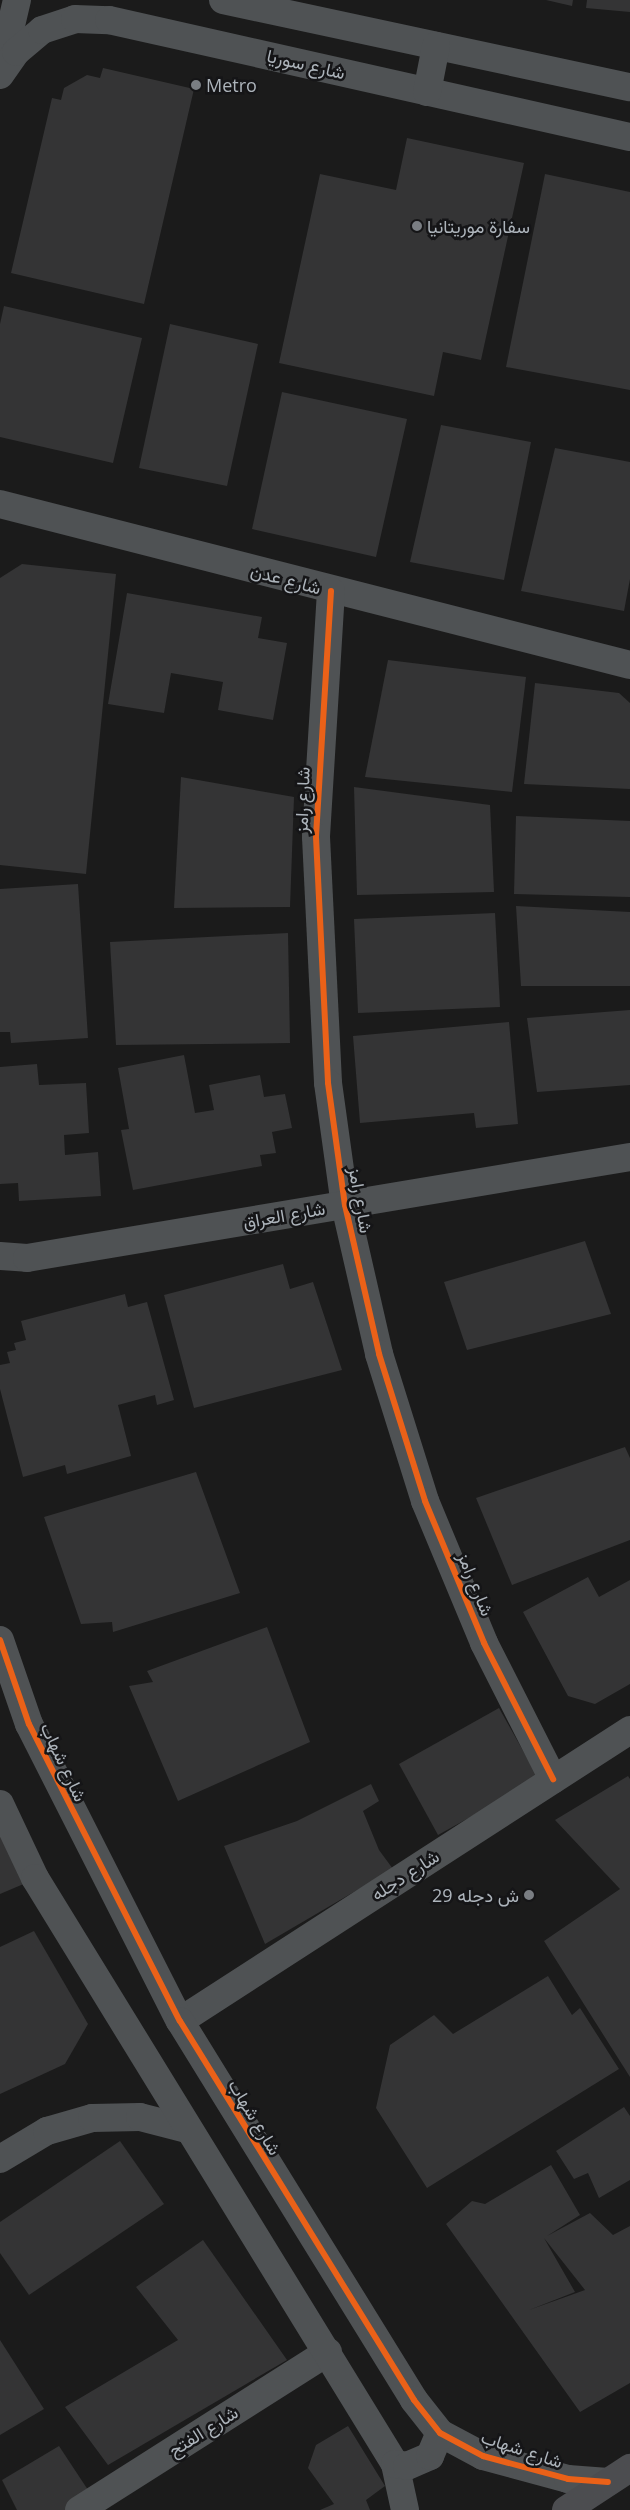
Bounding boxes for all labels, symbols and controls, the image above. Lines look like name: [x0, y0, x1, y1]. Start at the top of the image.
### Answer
street label: شارع سوريا: [265, 45, 347, 83]
place label: Metro: [206, 74, 257, 96]
marker: Metro: [190, 79, 202, 91]
place label: سفارة موريتانيا: [427, 215, 530, 237]
marker: سفارة موريتانيا: [411, 220, 423, 232]
street label: شارع عدن: [248, 559, 324, 599]
street label: شارع رامز: [290, 766, 314, 834]
street label: شارع رامز: [345, 1165, 377, 1235]
street label: شارع العراق: [241, 1197, 327, 1233]
street label: شارع رامز: [454, 1549, 498, 1619]
street label: شارع شهاب: [36, 1719, 92, 1805]
street label: شارع دجله: [367, 1845, 443, 1905]
place label: 29 ش دجله: [432, 1884, 519, 1906]
marker: 29 ش دجله: [523, 1889, 535, 1901]
street label: شارع شهاب: [224, 2075, 286, 2159]
street label: شارع الفتح: [164, 2401, 242, 2461]
street label: شارع شهاب: [478, 2426, 566, 2472]

